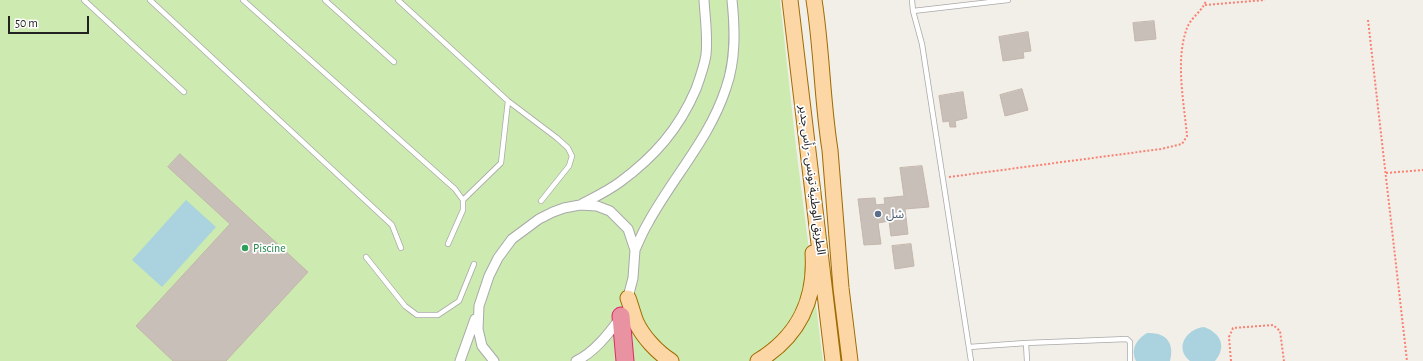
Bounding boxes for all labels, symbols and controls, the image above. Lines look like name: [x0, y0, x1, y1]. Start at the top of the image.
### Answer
scale bar: [10, 8, 91, 34]
text: 50 m: [15, 17, 38, 29]
street label: الطريق الوطنية تونس - رأس جدير: [796, 104, 828, 256]
place label: شل: [886, 207, 904, 221]
marker: شل: [873, 209, 883, 219]
place label: Piscine: [253, 241, 286, 255]
marker: Piscine: [240, 243, 250, 253]

